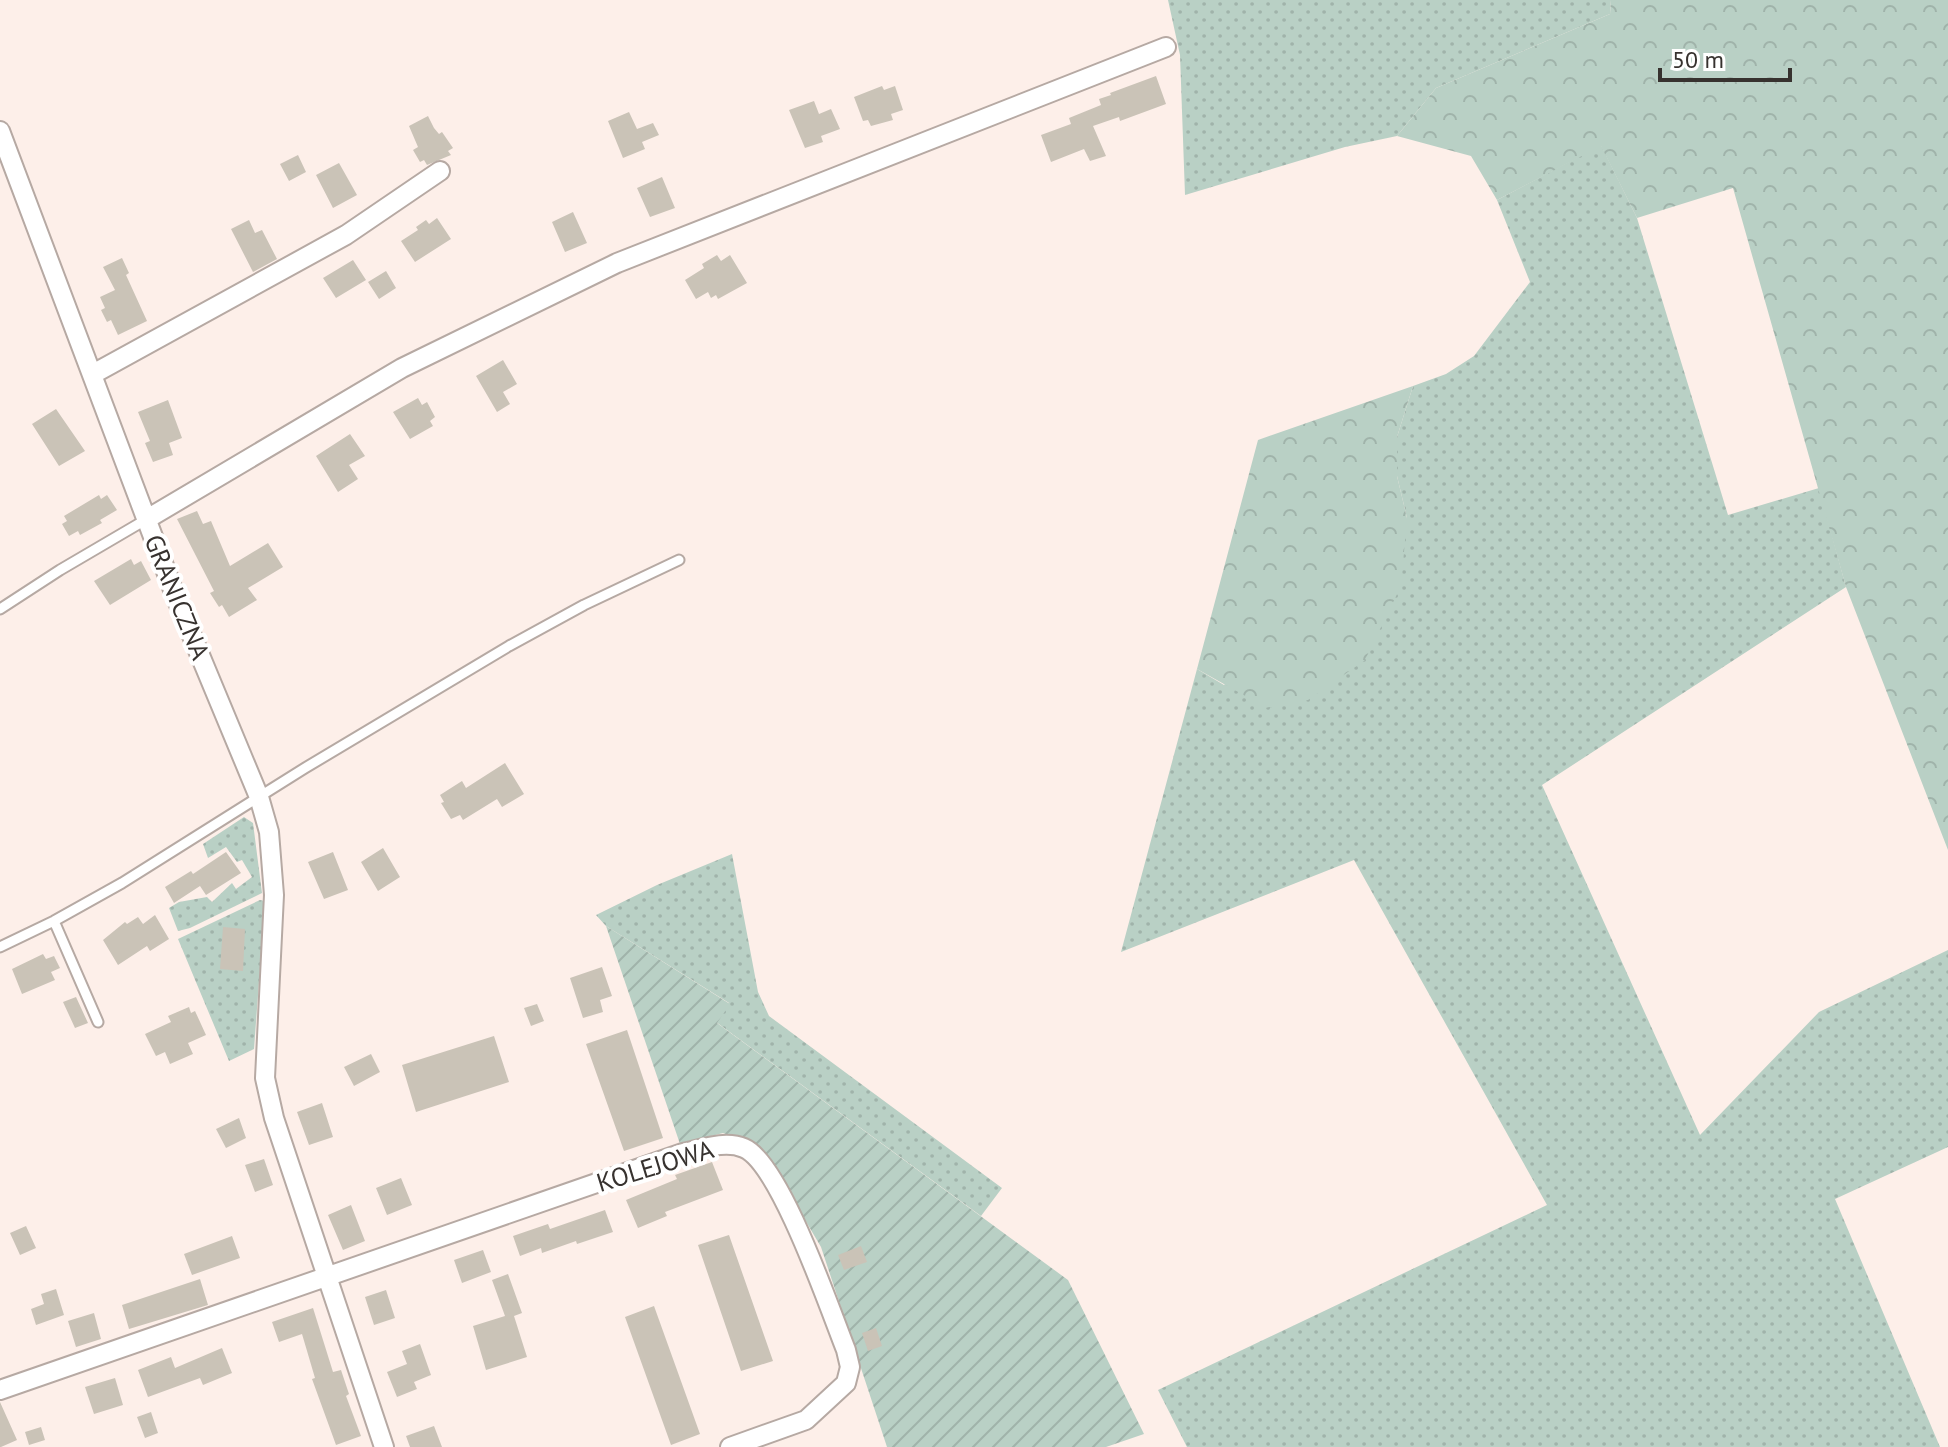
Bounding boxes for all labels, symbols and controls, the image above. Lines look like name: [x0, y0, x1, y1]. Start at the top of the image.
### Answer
scale bar: [1660, 32, 1790, 82]
text: 50 m: [1672, 44, 1724, 75]
street label: GRANICZNA: [137, 529, 218, 664]
street label: KOLEJOWA: [592, 1132, 717, 1199]

